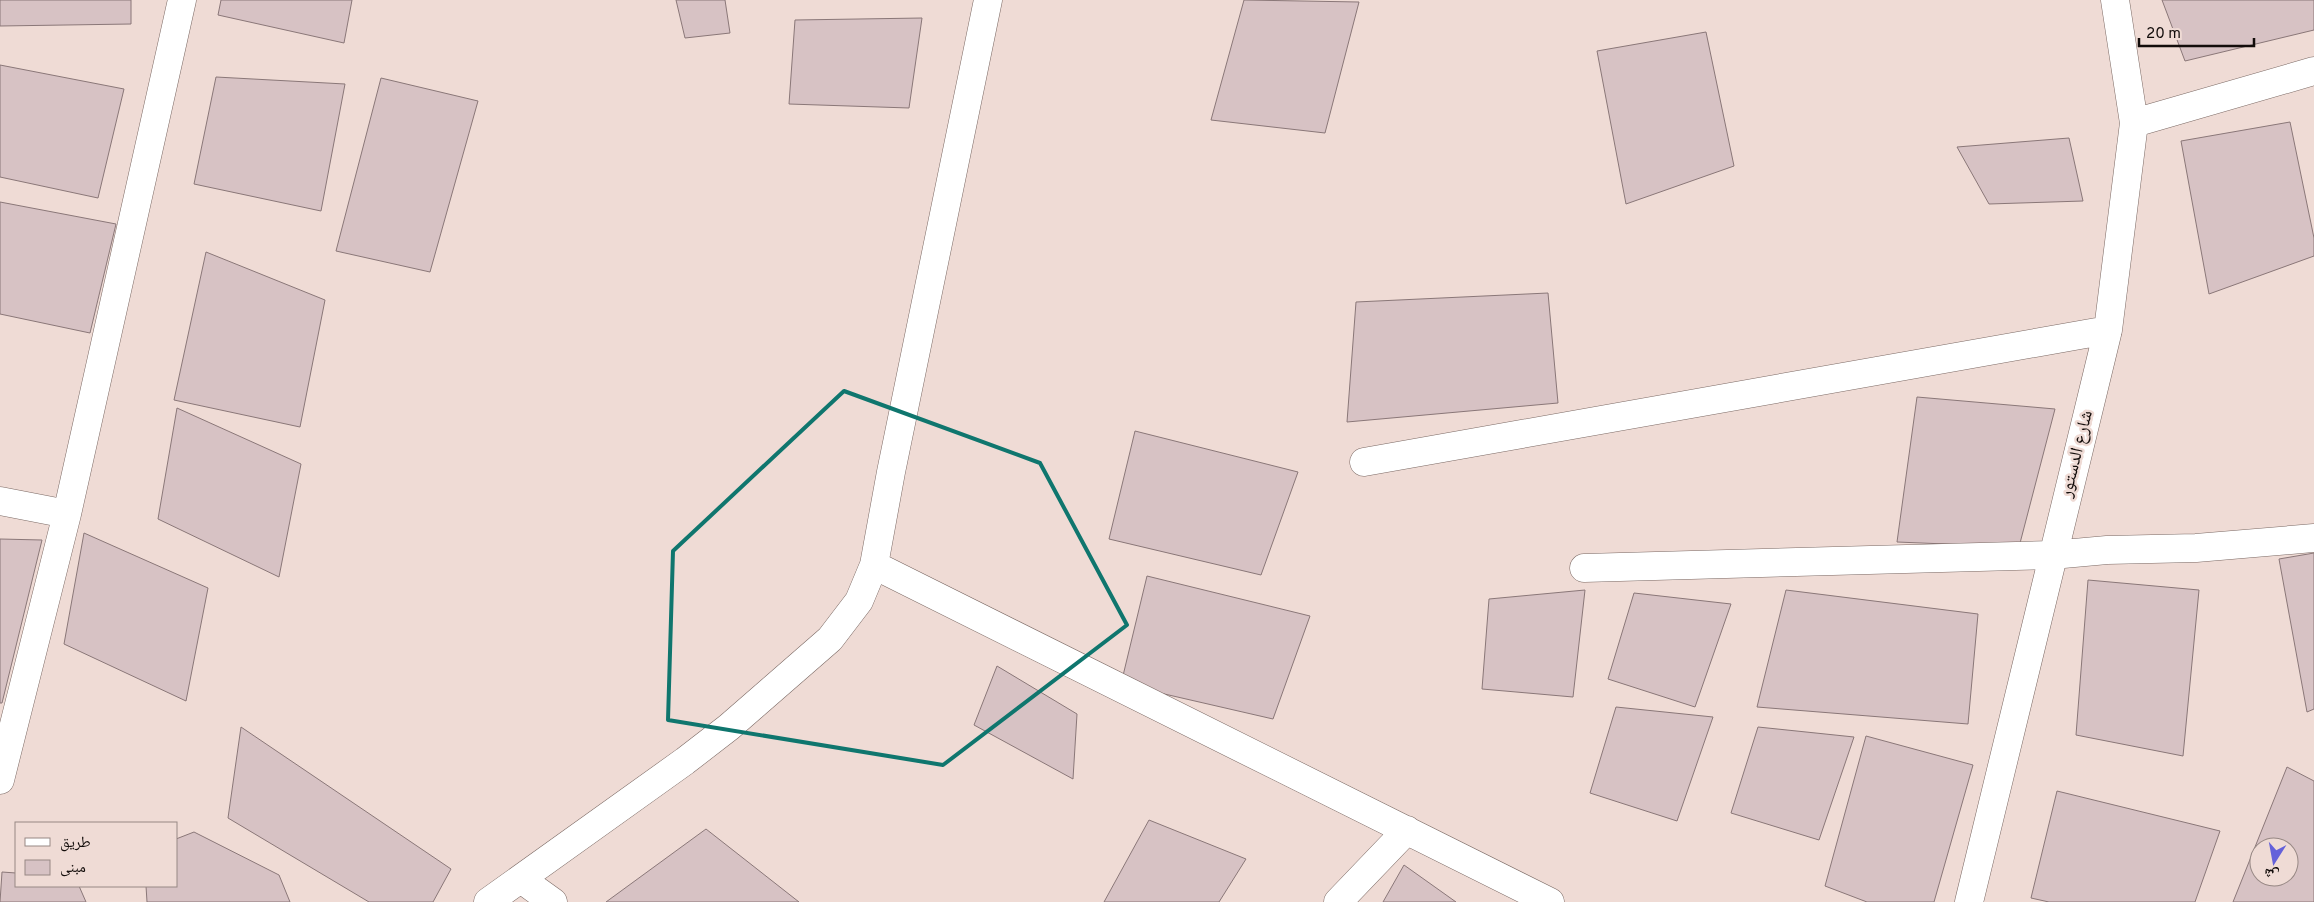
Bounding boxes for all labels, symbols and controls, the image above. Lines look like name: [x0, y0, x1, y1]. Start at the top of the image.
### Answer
scale bar: [2139, 15, 2254, 47]
text: 20 m: [2146, 25, 2181, 44]
street label: شارع الدستور: [2055, 408, 2099, 501]
legend: [15, 822, 178, 887]
text: طريق: [60, 834, 91, 853]
north arrow: [2249, 837, 2299, 887]
text: مبنى: [60, 859, 86, 878]
text: ش: [2263, 864, 2281, 883]

